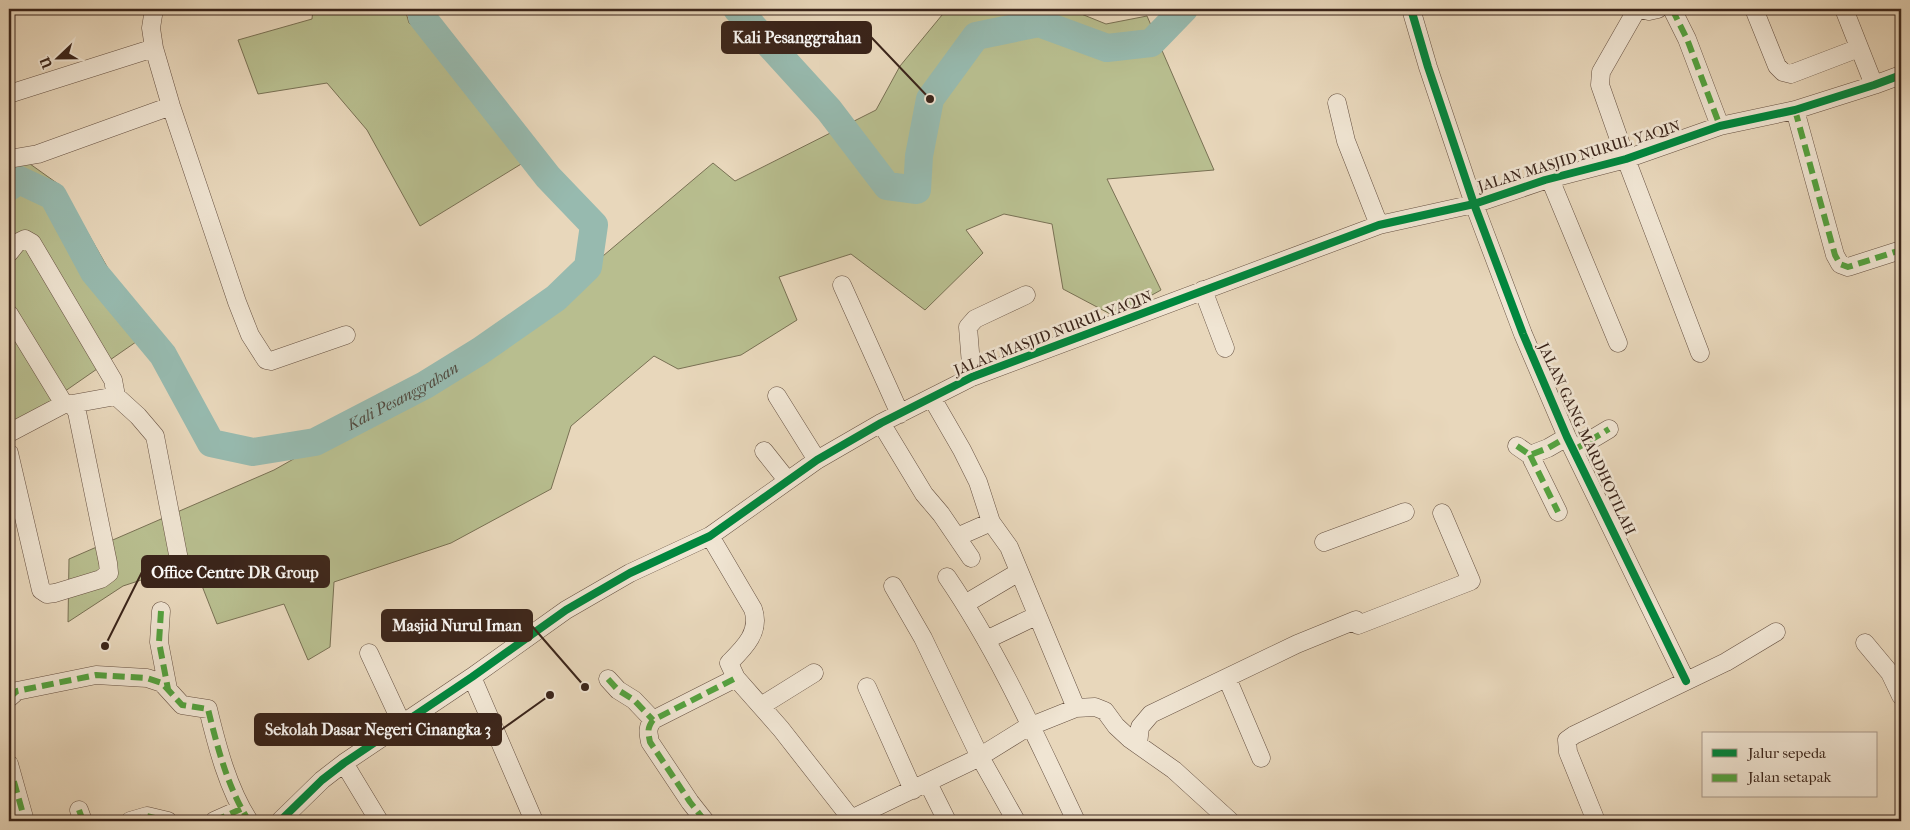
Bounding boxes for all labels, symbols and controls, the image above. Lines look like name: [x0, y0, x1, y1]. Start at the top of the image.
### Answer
callout: Kali Pesanggrahan: [722, 22, 871, 53]
text: Kali Pesanggrahan: [733, 28, 862, 48]
north arrow: [32, 32, 82, 82]
text: U: [36, 54, 57, 72]
street label: JALAN MASJID NURUL YAQIN: [1474, 116, 1683, 196]
street label: JALAN MASJID NURUL YAQIN: [950, 287, 1155, 380]
street label: JALAN GANG MARDHOTILAH: [1534, 339, 1640, 538]
water label: Kali Pesanggrahan: [343, 358, 462, 434]
callout: Office Centre DR Group: [142, 556, 329, 587]
text: Office Centre DR Group: [151, 563, 319, 583]
callout: Masjid Nurul Iman: [382, 610, 532, 641]
text: Masjid Nurul Iman: [391, 616, 523, 635]
callout: Sekolah Dasar Negeri Cinangka 3: [255, 714, 501, 745]
text: Sekolah Dasar Negeri Cinangka 3: [265, 720, 491, 740]
legend: [1702, 732, 1878, 798]
text: Jalur sepeda: [1747, 744, 1827, 762]
text: Jalan setapak: [1747, 768, 1832, 786]

